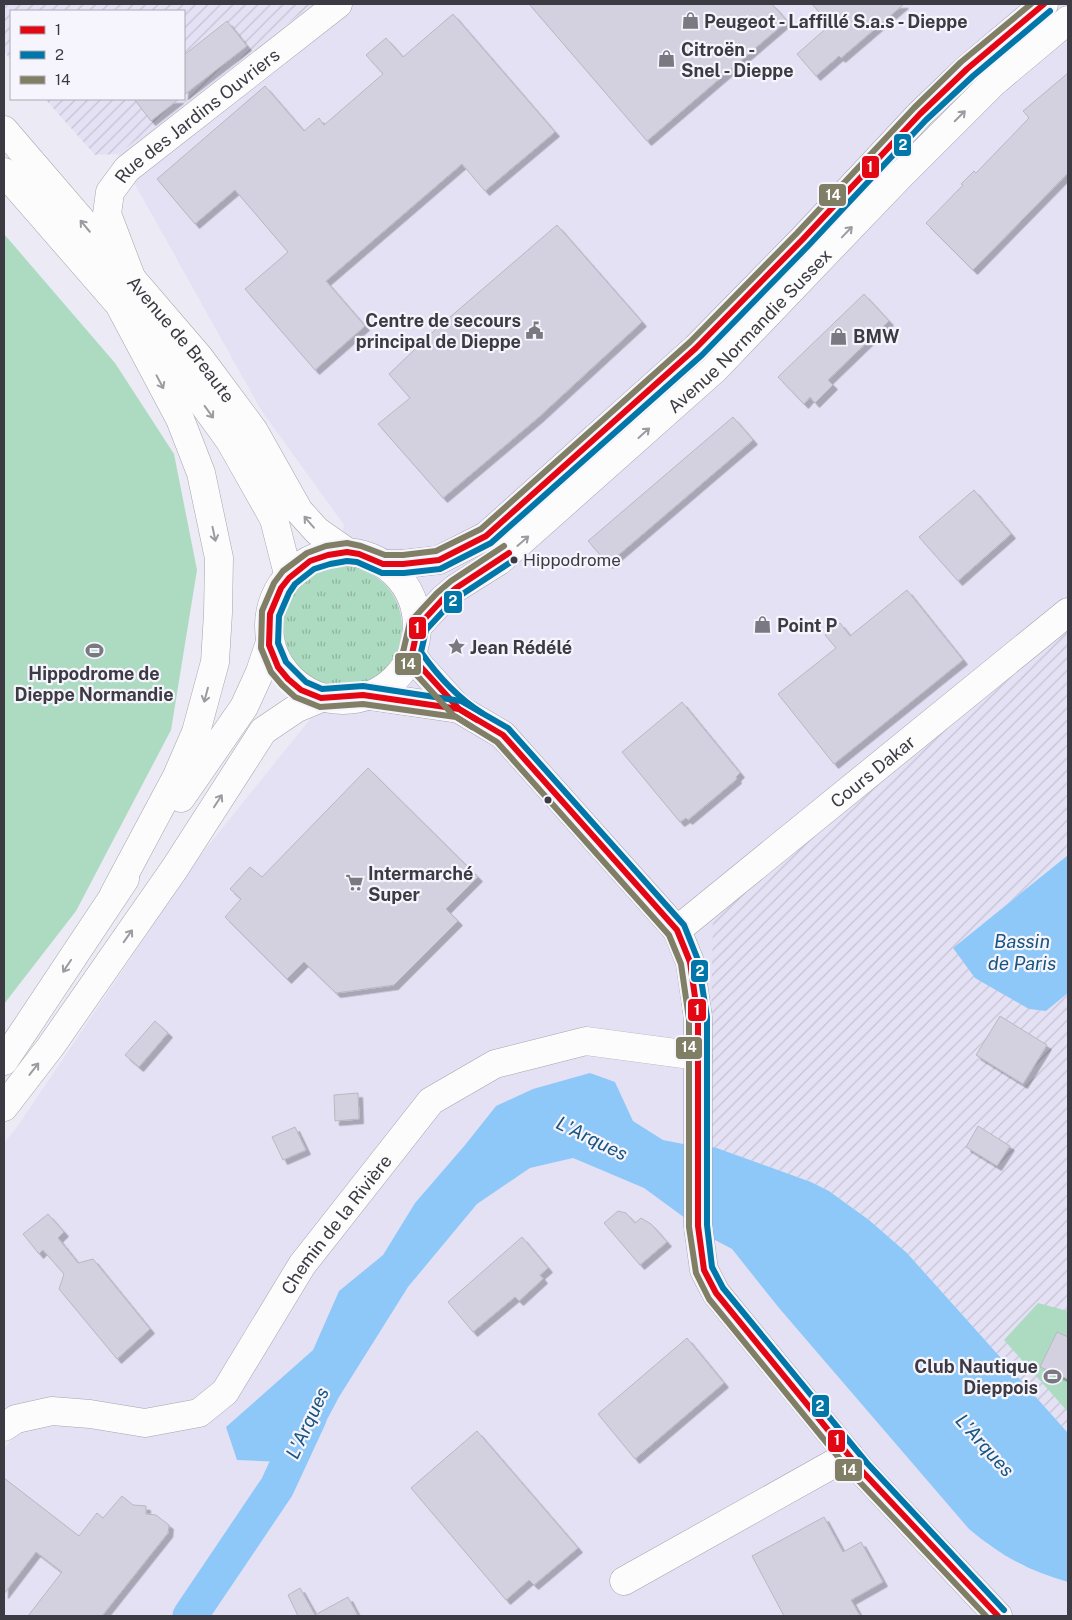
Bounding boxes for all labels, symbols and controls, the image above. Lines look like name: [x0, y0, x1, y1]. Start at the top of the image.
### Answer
legend: [10, 10, 185, 100]
shop icon: Peugeot - Laffillé S.a.s - Dieppe: [680, 11, 700, 31]
place label: Peugeot - Laffillé S.a.s - Dieppe: [704, 11, 968, 32]
text: 1: [55, 21, 61, 38]
place label: Citroën - Snel - Dieppe: [681, 39, 794, 81]
street label: Rue des Jardins Ouvriers: [110, 44, 283, 187]
text: 2: [55, 46, 64, 63]
shop icon: Citroën - Snel - Dieppe: [657, 49, 677, 69]
text: 14: [55, 71, 71, 88]
one-way arrow: [954, 110, 966, 122]
line badge: 2: [893, 133, 912, 157]
text: 2: [899, 137, 908, 153]
line badge: 1: [861, 155, 880, 179]
text: 1: [867, 159, 873, 175]
line badge: 14: [818, 183, 847, 207]
text: 14: [825, 187, 841, 203]
one-way arrow: [80, 219, 91, 232]
one-way arrow: [841, 226, 853, 239]
street label: Avenue Normandie Sussex: [663, 244, 835, 417]
street label: Avenue de Breaute: [123, 271, 239, 406]
place label: Centre de secours principal de Dieppe: [356, 310, 521, 352]
public building icon: Centre de secours principal de Dieppe: [525, 320, 545, 340]
shop icon: BMW: [829, 326, 849, 346]
place label: BMW: [853, 326, 900, 347]
one-way arrow: [156, 374, 165, 389]
one-way arrow: [203, 405, 214, 418]
one-way arrow: [638, 427, 651, 439]
one-way arrow: [304, 516, 315, 529]
one-way arrow: [210, 525, 219, 541]
one-way arrow: [516, 535, 529, 547]
place label: Hippodrome: [523, 550, 621, 570]
marker: Hippodrome: [509, 555, 519, 565]
line badge: 2: [443, 590, 463, 614]
text: 2: [449, 593, 458, 609]
shop icon: Point P: [753, 615, 773, 635]
place label: Point P: [777, 615, 838, 636]
line badge: 1: [408, 616, 427, 640]
text: 1: [414, 620, 420, 636]
place icon: Jean Rédélé: [446, 637, 466, 657]
place label: Jean Rédélé: [470, 637, 572, 658]
sports icon: Hippodrome de Dieppe Normandie: [84, 640, 104, 660]
line badge: 14: [394, 652, 422, 676]
text: 14: [400, 656, 416, 672]
place label: Hippodrome de Dieppe Normandie: [14, 663, 174, 705]
one-way arrow: [201, 686, 210, 702]
street label: Cours Dakar: [826, 730, 919, 812]
one-way arrow: [213, 794, 223, 808]
unlabelled marker: [543, 795, 553, 805]
place label: Intermarché Super: [368, 863, 473, 905]
supermarket icon: Intermarché Super: [344, 873, 364, 893]
one-way arrow: [123, 929, 133, 943]
water label: Bassin de Paris: [988, 930, 1056, 974]
one-way arrow: [61, 959, 72, 973]
line badge: 2: [690, 959, 709, 983]
text: 2: [696, 963, 705, 979]
line badge: 1: [687, 998, 707, 1022]
text: 1: [694, 1002, 700, 1018]
line badge: 14: [675, 1036, 703, 1060]
text: 14: [681, 1039, 697, 1055]
one-way arrow: [28, 1062, 39, 1075]
water label: L'Arques: [553, 1111, 631, 1165]
street label: Chemin de la Rivière: [276, 1150, 396, 1298]
place label: Club Nautique Dieppois: [914, 1356, 1038, 1398]
sports icon: Club Nautique Dieppois: [1042, 1366, 1062, 1386]
water label: L'Arques: [281, 1384, 333, 1462]
line badge: 2: [811, 1394, 830, 1418]
text: 2: [816, 1398, 825, 1414]
water label: L'Arques: [951, 1409, 1019, 1481]
line badge: 1: [827, 1429, 846, 1453]
text: 1: [834, 1432, 840, 1448]
line badge: 14: [834, 1458, 863, 1482]
text: 14: [841, 1462, 857, 1478]

